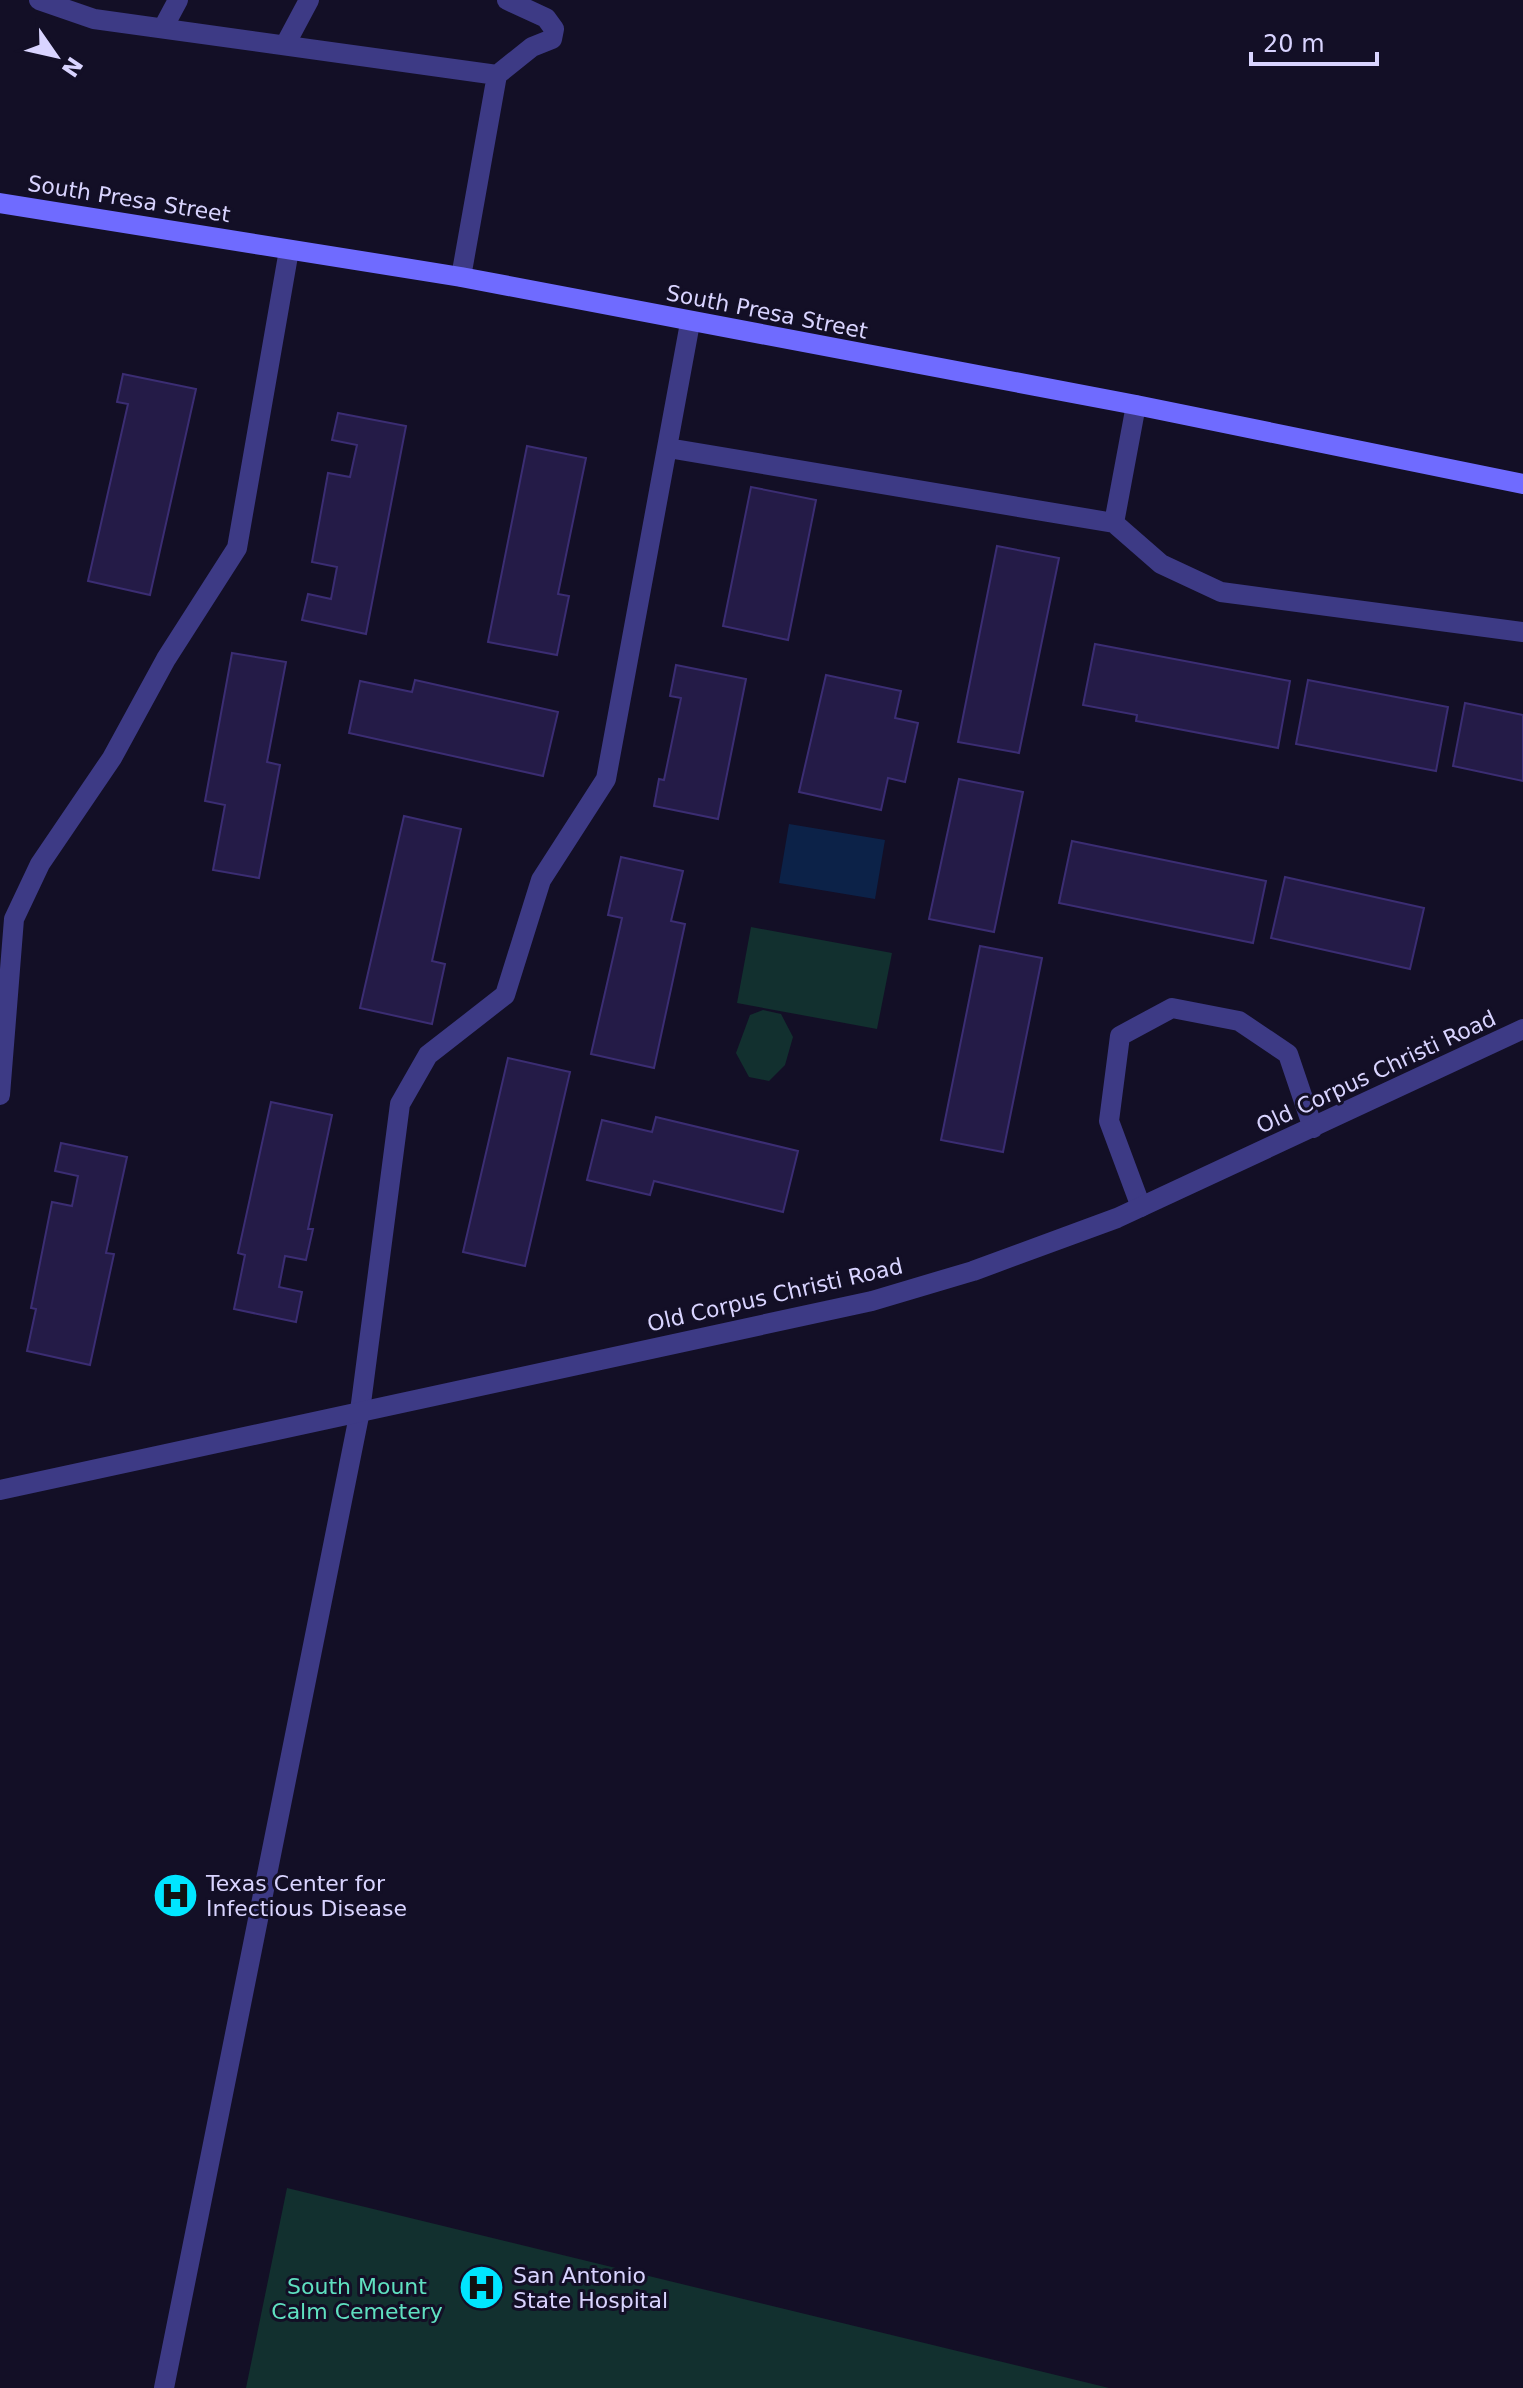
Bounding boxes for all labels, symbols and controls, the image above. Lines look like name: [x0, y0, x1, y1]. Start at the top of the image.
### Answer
north arrow: [16, 16, 96, 96]
scale bar: [1251, 16, 1377, 66]
text: 20 m: [1263, 30, 1325, 58]
text: N: [57, 52, 88, 82]
street label: South Presa Street: [26, 171, 232, 227]
street label: South Presa Street: [664, 280, 870, 344]
street label: Old Corpus Christi Road: [1252, 1005, 1500, 1139]
street label: Old Corpus Christi Road: [645, 1253, 905, 1337]
place label: Texas Center for Infectious Disease: [205, 1871, 407, 1921]
hospital icon: Texas Center for Infectious Disease: [151, 1872, 199, 1920]
place label: San Antonio State Hospital: [513, 2263, 668, 2313]
hospital icon: San Antonio State Hospital: [458, 2264, 506, 2312]
park label: South Mount Calm Cemetery: [271, 2274, 443, 2324]

